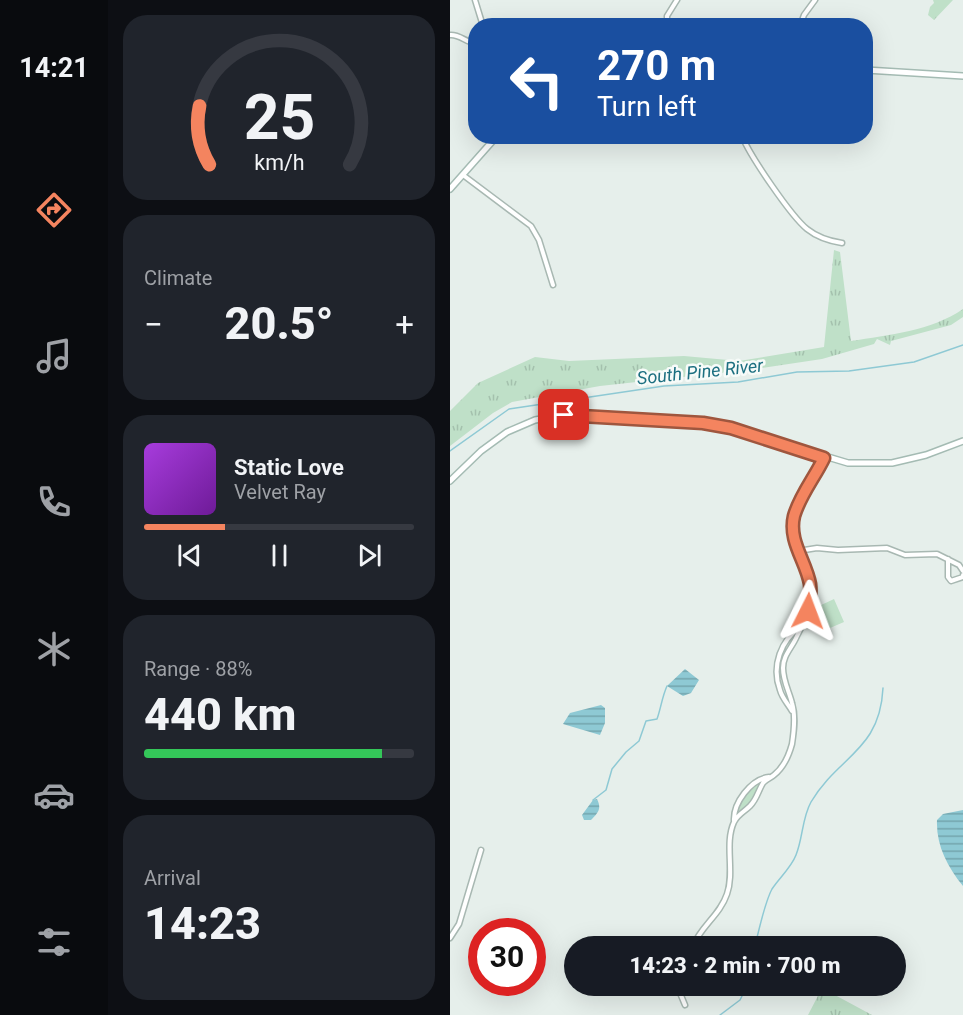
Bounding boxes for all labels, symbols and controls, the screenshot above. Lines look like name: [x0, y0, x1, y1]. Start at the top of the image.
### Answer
text: 270 m: [597, 41, 716, 90]
icon: left: [498, 42, 576, 120]
text: 14:21: [19, 52, 89, 84]
text: 25: [243, 81, 315, 154]
text: Turn left: [597, 91, 697, 123]
text: km/h: [254, 150, 304, 175]
icon: directions: [33, 189, 75, 231]
text: Climate: [144, 266, 212, 290]
text: 20.5°: [225, 297, 334, 350]
text: −: [144, 305, 163, 344]
text: +: [395, 305, 414, 344]
icon: music: [33, 335, 75, 377]
water label: South Pine River: [636, 354, 765, 389]
pin: [538, 389, 589, 440]
icon: arrive: [547, 398, 580, 431]
text: Static Love: [234, 455, 344, 480]
text: Velvet Ray: [234, 480, 326, 504]
icon: phone: [33, 481, 75, 523]
icon: previous: [173, 539, 206, 572]
icon: pause: [263, 539, 296, 572]
icon: next: [353, 539, 386, 572]
position arrow: [776, 579, 840, 643]
icon: climate: [33, 628, 75, 670]
text: Range · 88%: [144, 657, 252, 681]
text: 440 km: [144, 688, 296, 741]
icon: car: [33, 774, 75, 816]
text: Arrival: [144, 866, 201, 890]
text: 14:23: [144, 897, 261, 950]
speed limit sign: 30: [468, 918, 546, 996]
icon: filters: [33, 921, 75, 963]
text: 14:23 · 2 min · 700 m: [630, 953, 840, 978]

